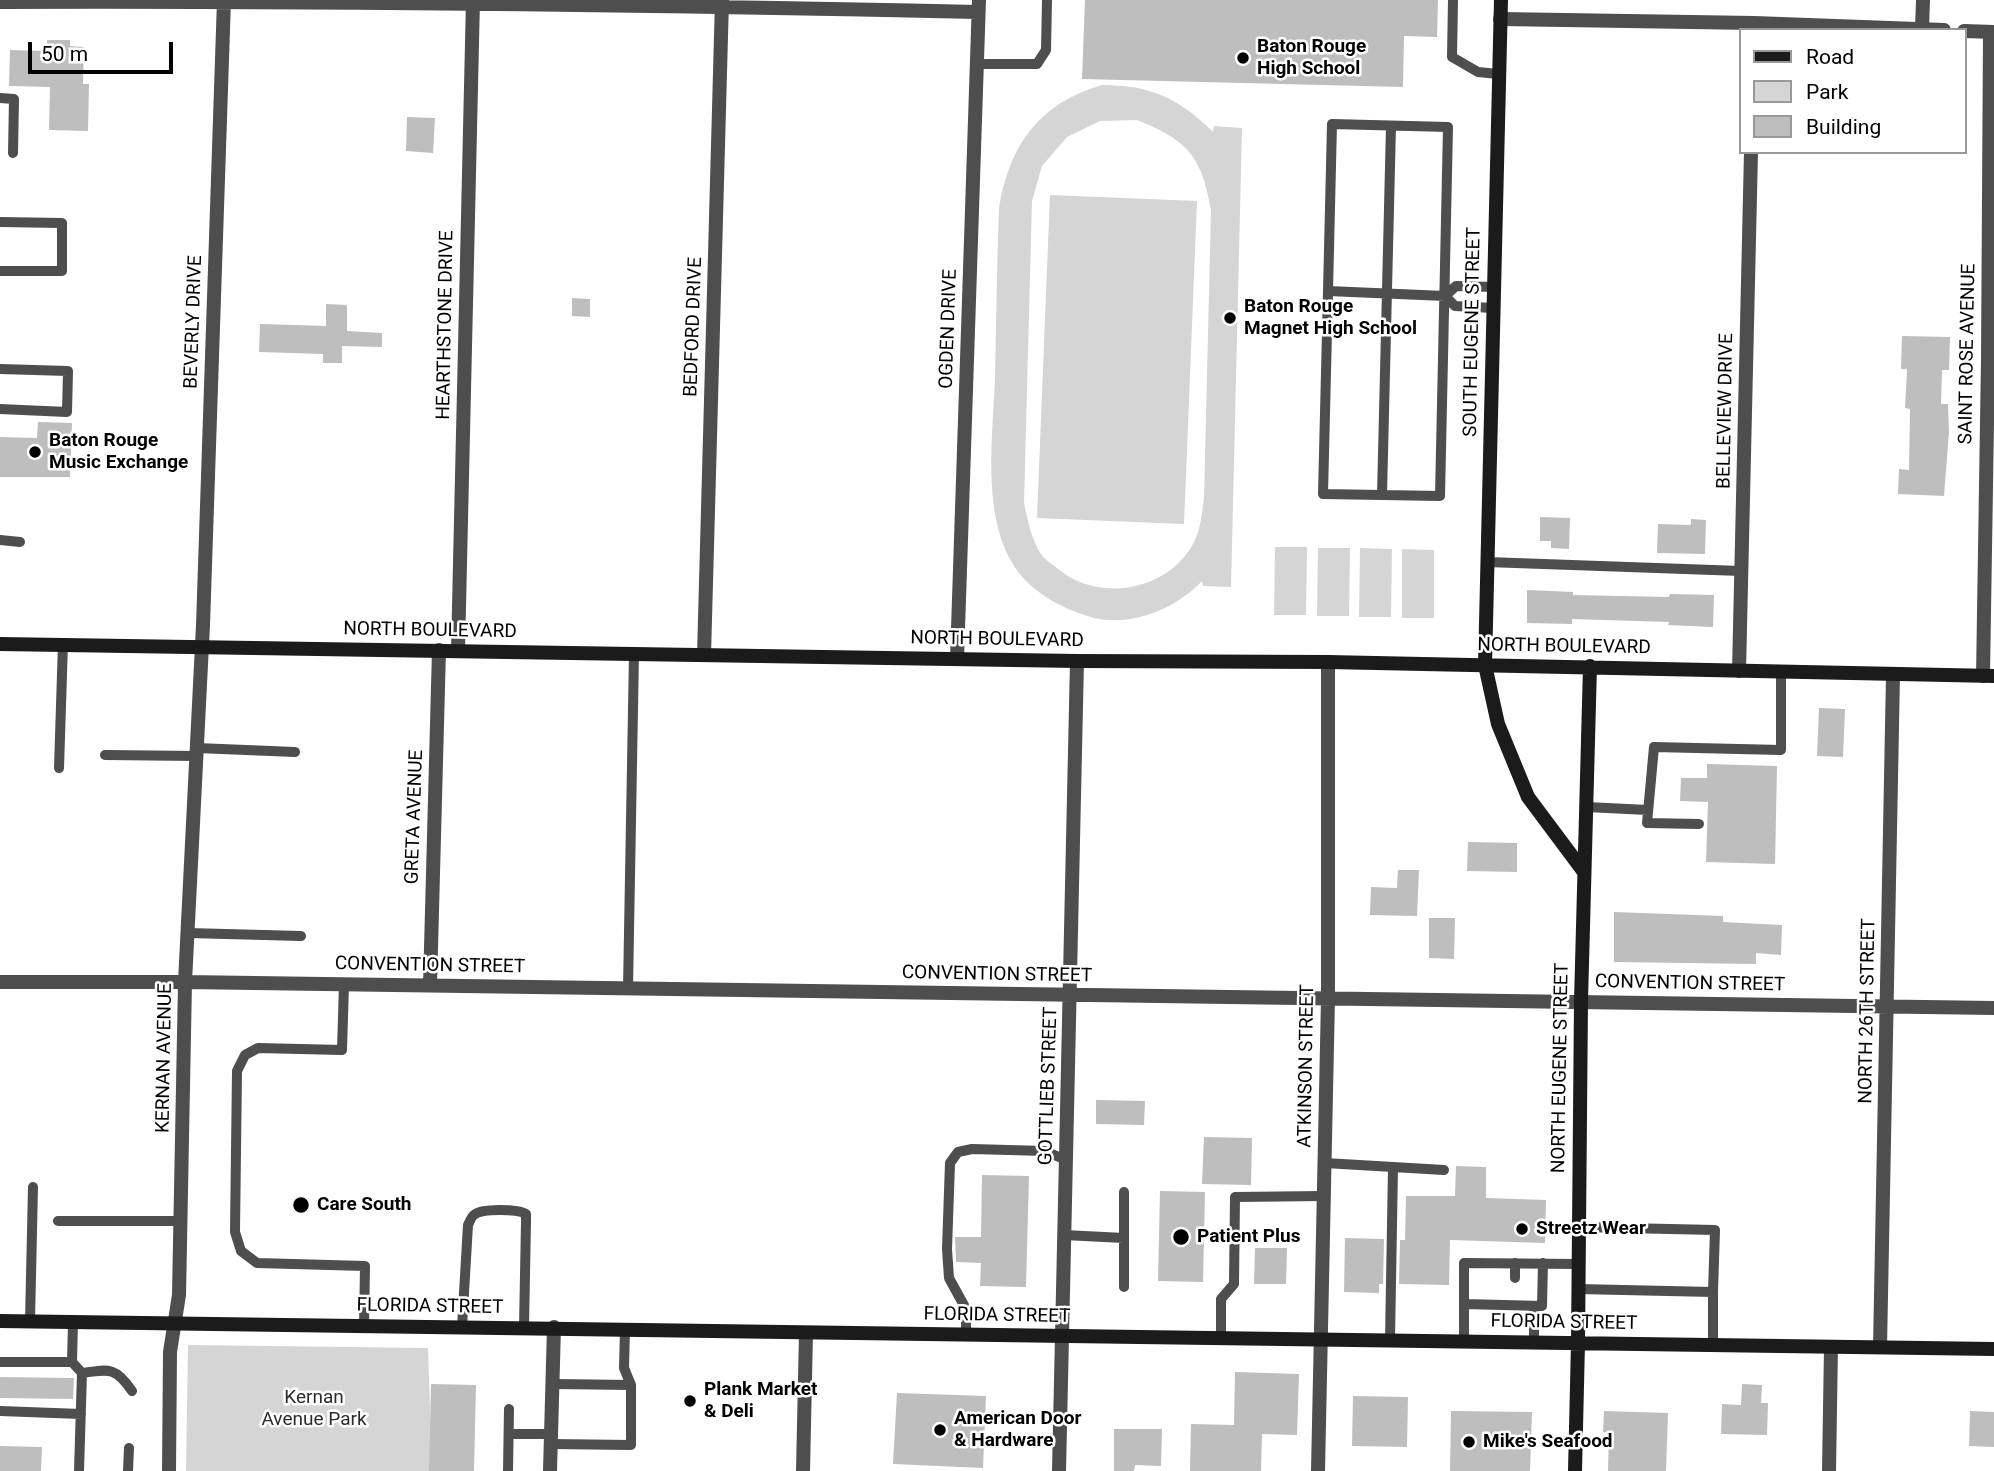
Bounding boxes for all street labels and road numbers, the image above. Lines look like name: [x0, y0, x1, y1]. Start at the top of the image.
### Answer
street label: SOUTH EUGENE STREET: [1460, 227, 1486, 437]
street label: HEARTHSTONE DRIVE: [433, 230, 459, 420]
street label: BEVERLY DRIVE: [180, 255, 208, 389]
street label: BEDFORD DRIVE: [680, 257, 708, 397]
street label: SAINT ROSE AVENUE: [1955, 263, 1981, 445]
street label: OGDEN DRIVE: [936, 269, 962, 389]
street label: BELLEVIEW DRIVE: [1713, 333, 1739, 489]
street label: NORTH BOULEVARD: [343, 618, 517, 644]
street label: NORTH BOULEVARD: [910, 627, 1084, 653]
street label: NORTH BOULEVARD: [1477, 634, 1651, 660]
street label: GRETA AVENUE: [401, 749, 429, 885]
street label: NORTH 26TH STREET: [1855, 918, 1881, 1104]
street label: CONVENTION STREET: [335, 953, 525, 979]
street label: CONVENTION STREET: [902, 962, 1092, 988]
street label: NORTH EUGENE STREET: [1548, 963, 1574, 1173]
street label: CONVENTION STREET: [1595, 971, 1785, 997]
street label: KERNAN AVENUE: [152, 983, 178, 1133]
street label: ATKINSON STREET: [1294, 984, 1320, 1148]
street label: GOTTLIEB STREET: [1035, 1006, 1063, 1166]
street label: FLORIDA STREET: [356, 1294, 504, 1320]
street label: FLORIDA STREET: [923, 1303, 1071, 1329]
street label: FLORIDA STREET: [1490, 1310, 1638, 1336]

